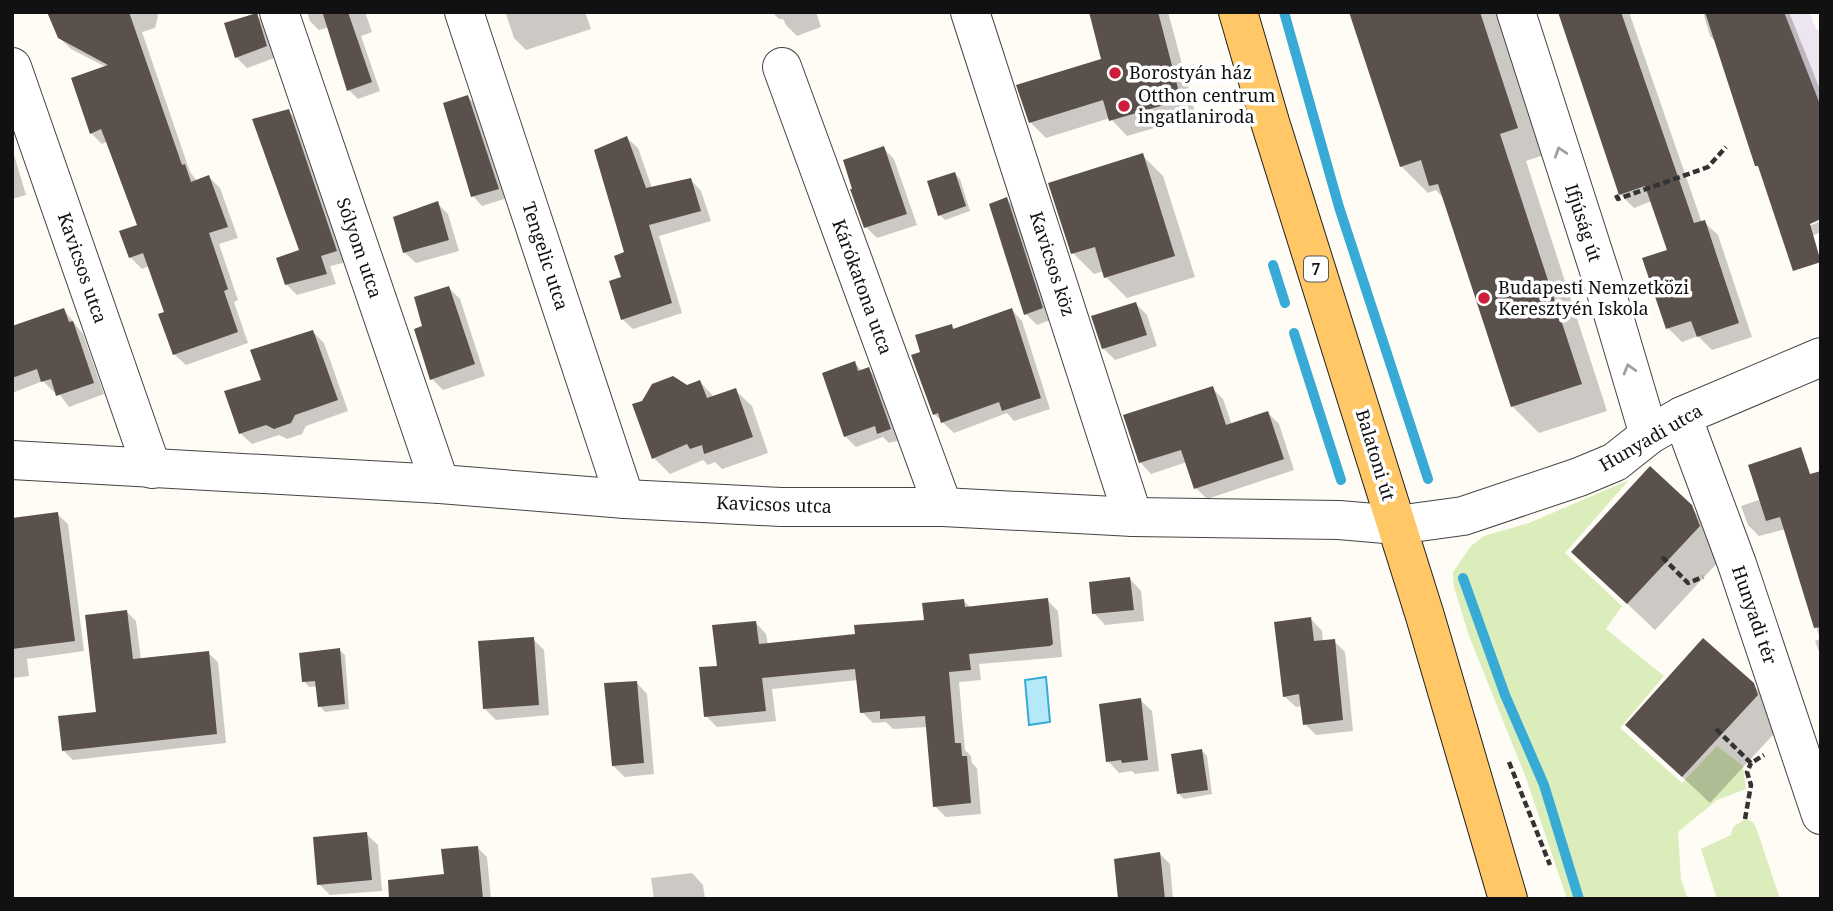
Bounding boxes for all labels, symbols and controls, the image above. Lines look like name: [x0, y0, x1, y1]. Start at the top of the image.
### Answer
place label: Borostyán ház: [1129, 60, 1252, 84]
marker: Borostyán ház: [1107, 65, 1123, 81]
place label: Otthon centrum ingatlaniroda: [1138, 83, 1275, 128]
marker: Otthon centrum ingatlaniroda: [1116, 98, 1132, 114]
one-way arrow: [1554, 147, 1569, 159]
street label: Ifjúság út: [1560, 181, 1608, 265]
street label: Sólyom utca: [332, 194, 388, 301]
street label: Tengelic utca: [517, 199, 575, 313]
street label: Kavicsos köz: [1025, 208, 1081, 319]
street label: Kavicsos utca: [53, 209, 113, 326]
street label: Kárókatona utca: [827, 216, 899, 358]
road number: 7: [1304, 256, 1328, 282]
place label: Budapesti Nemzetközi Keresztyén Iskola: [1498, 275, 1689, 320]
marker: Budapesti Nemzetközi Keresztyén Iskola: [1476, 290, 1492, 306]
one-way arrow: [1623, 364, 1638, 376]
street label: Hunyadi utca: [1594, 398, 1707, 476]
street label: Balatoni út: [1351, 406, 1401, 503]
street label: Kavicsos utca: [716, 490, 832, 518]
street label: Hunyadi tér: [1727, 562, 1783, 668]

